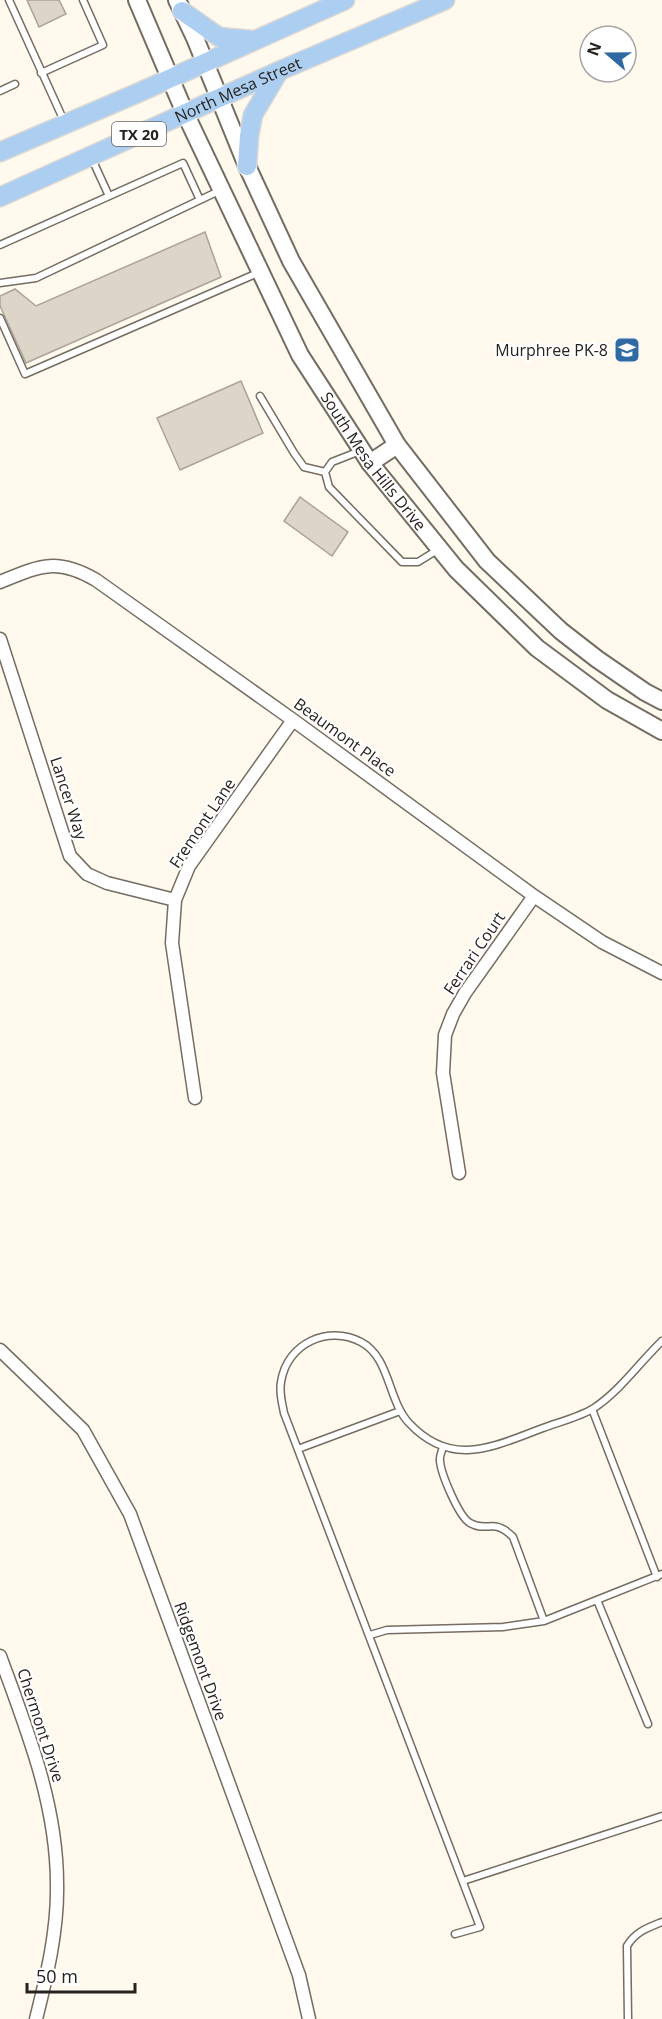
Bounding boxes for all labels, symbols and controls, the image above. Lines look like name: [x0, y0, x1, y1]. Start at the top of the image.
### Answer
north arrow: [578, 24, 638, 84]
text: N: [581, 39, 606, 59]
street label: North Mesa Street: [171, 52, 305, 128]
road number: TX 20: [112, 122, 166, 146]
school or university icon: Murphree PK-8: [612, 335, 642, 365]
place label: Murphree PK-8: [495, 339, 608, 361]
street label: South Mesa Hills Drive: [316, 388, 431, 535]
street label: Beaumont Place: [289, 692, 401, 782]
street label: Lancer Way: [45, 754, 93, 843]
street label: Fremont Lane: [164, 774, 240, 872]
street label: Ferrari Court: [438, 907, 510, 999]
street label: Ridgemont Drive: [169, 1599, 233, 1723]
street label: Chermont Drive: [12, 1665, 70, 1785]
scale bar: [27, 1956, 135, 1994]
text: 50 m: [36, 1964, 78, 1988]

